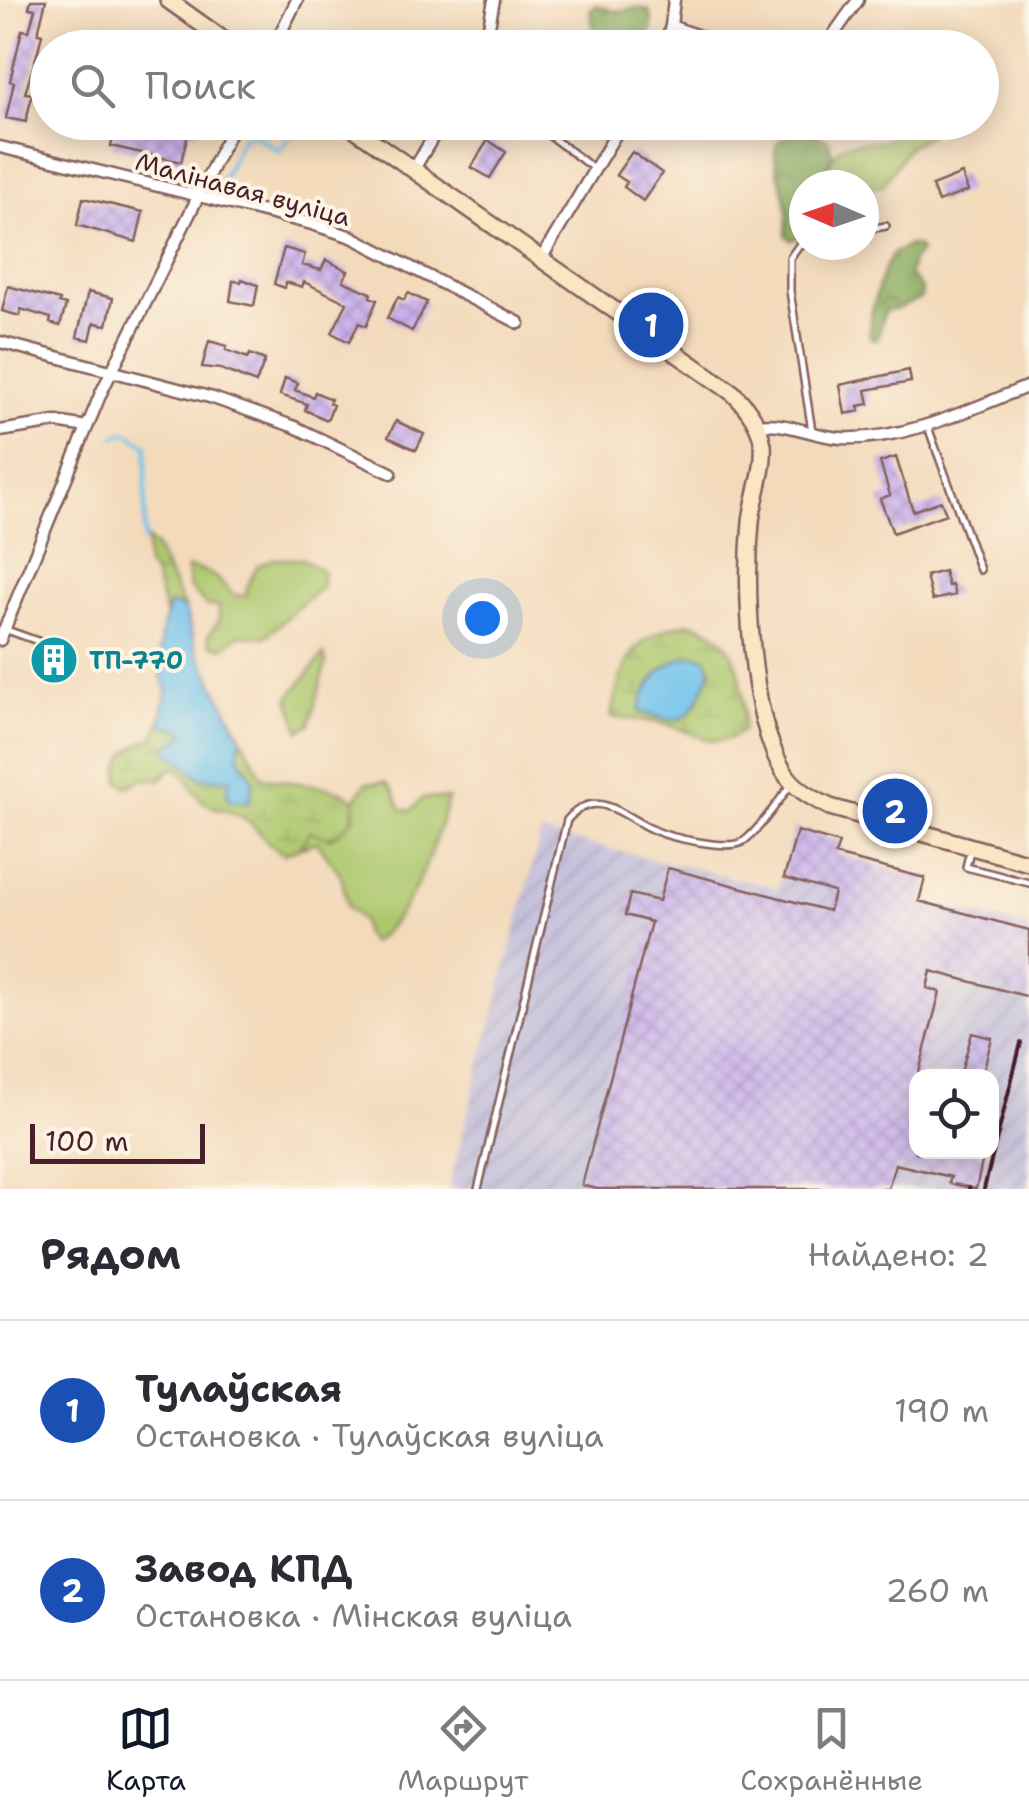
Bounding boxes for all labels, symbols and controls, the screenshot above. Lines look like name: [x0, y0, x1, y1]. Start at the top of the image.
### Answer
search box: [30, 30, 999, 140]
icon: search: [65, 58, 120, 113]
text: Поиск: [145, 60, 256, 111]
street label: Малінавая вуліца: [132, 144, 355, 234]
north arrow: [789, 170, 879, 260]
pin: 1: [618, 288, 684, 362]
your location: [457, 593, 508, 644]
building icon: ТП-770: [28, 634, 80, 686]
place label: ТП-770: [89, 643, 183, 677]
pin: 2: [862, 774, 928, 848]
map controls: [909, 1069, 999, 1159]
button: locate: [909, 1069, 999, 1159]
scale bar: [30, 1119, 205, 1164]
text: 100 m: [45, 1122, 129, 1160]
text: Рядом: [40, 1226, 181, 1282]
text: Найдено: 2: [808, 1233, 989, 1276]
text: Тулаўская: [135, 1363, 342, 1414]
text: 1: [65, 1389, 80, 1432]
text: 190 m: [894, 1389, 989, 1432]
text: Остановка · Тулаўская вуліца: [135, 1414, 604, 1457]
text: Завод КПД: [135, 1543, 352, 1594]
text: 2: [61, 1569, 84, 1612]
text: 260 m: [886, 1569, 989, 1612]
text: Остановка · Мінская вуліца: [135, 1594, 572, 1637]
tab: Карта: [106, 1701, 186, 1799]
tab: Маршрут: [398, 1701, 528, 1799]
tab: Сохранённые: [740, 1701, 923, 1799]

